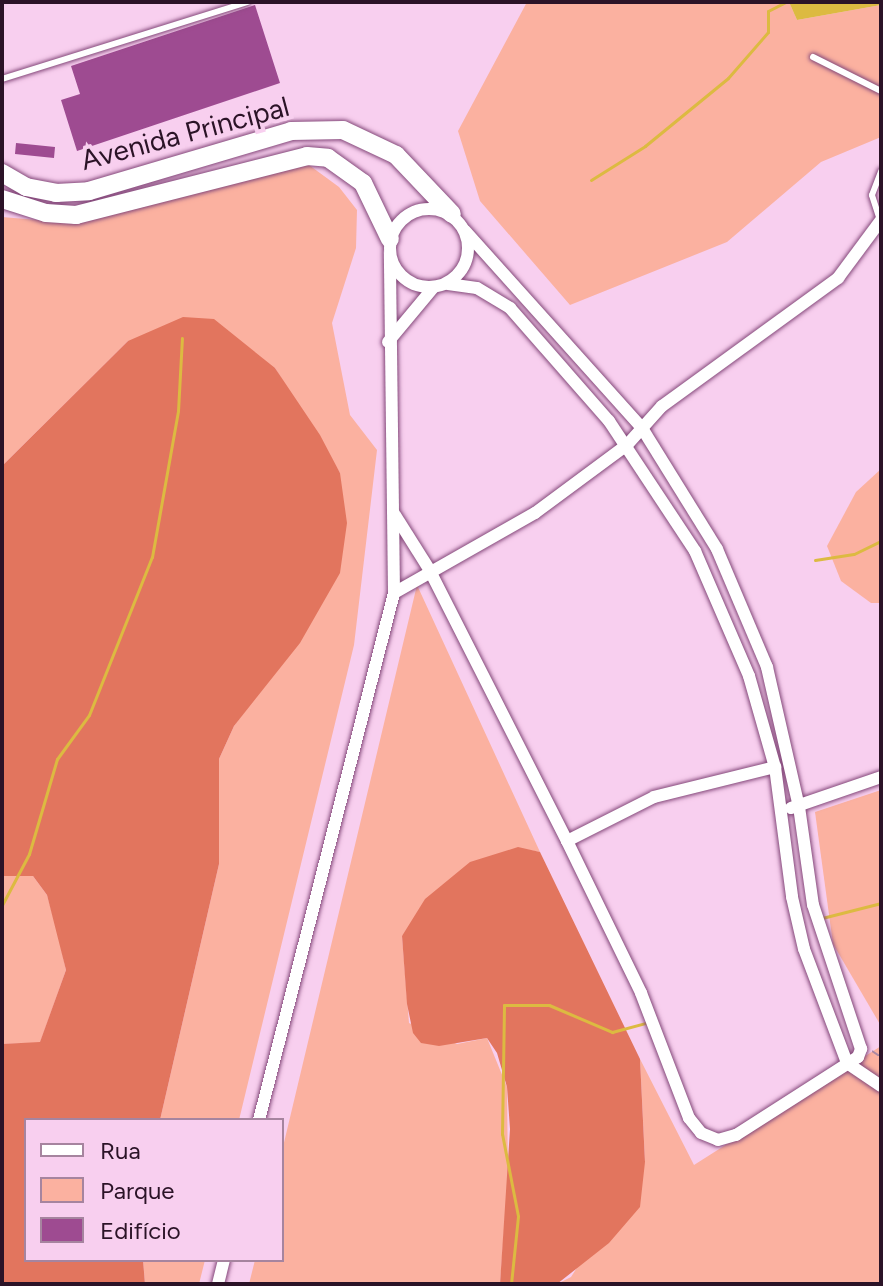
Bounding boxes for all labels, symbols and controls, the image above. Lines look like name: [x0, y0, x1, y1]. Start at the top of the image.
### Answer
street label: Avenida Principal: [77, 89, 293, 177]
legend: [24, 1118, 284, 1262]
text: Rua: [100, 1136, 141, 1165]
text: Parque: [100, 1176, 174, 1205]
text: Edifício: [100, 1216, 181, 1245]

